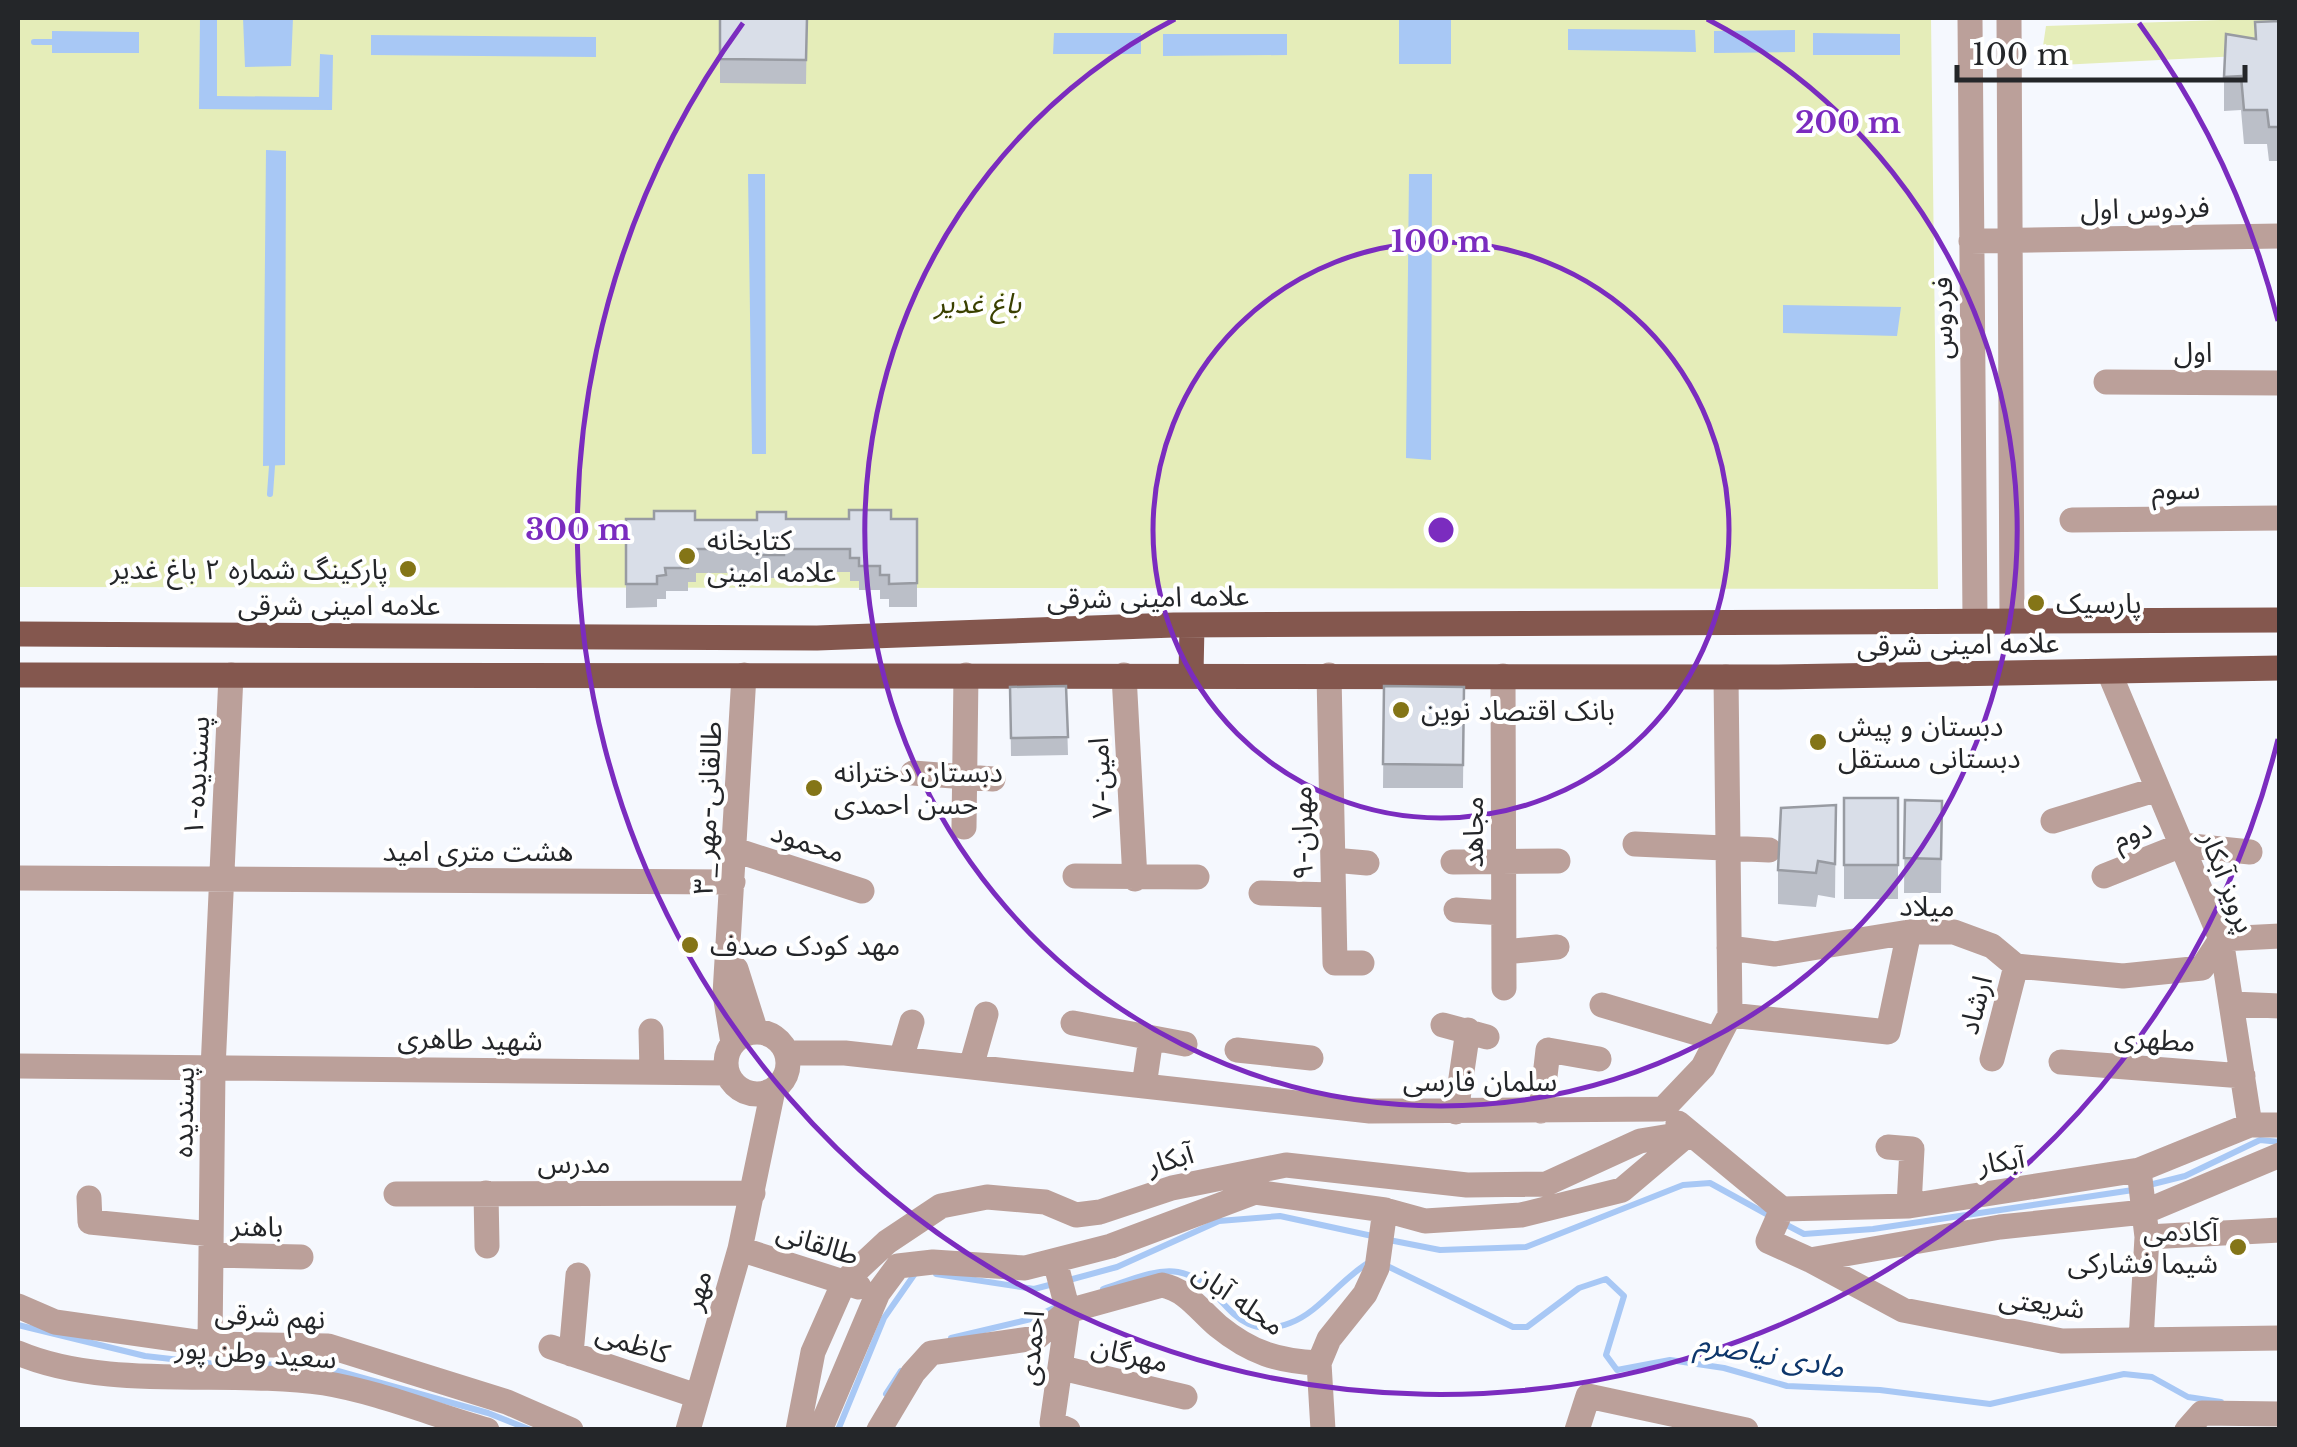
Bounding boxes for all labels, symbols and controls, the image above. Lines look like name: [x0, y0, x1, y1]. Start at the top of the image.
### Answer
scale bar: [1957, 20, 2244, 82]
text: 100 m: [1972, 36, 2069, 73]
text: 200 m: [1795, 104, 1901, 141]
street label: فردوس اول: [2080, 190, 2210, 227]
text: 100 m: [1391, 223, 1491, 260]
street label: فردوس: [1925, 277, 1960, 359]
park label: باغ غدیر: [933, 286, 1021, 325]
street label: اول: [2174, 335, 2212, 370]
street label: سوم: [2151, 472, 2201, 510]
text: 300 m: [525, 511, 631, 548]
centre of rings: [1423, 512, 1459, 548]
place label: کتابخانه علامه امینی: [707, 523, 836, 590]
marker: کتابخانه علامه امینی: [676, 545, 698, 567]
place label: پارکینگ شماره ۲ باغ غدیر: [109, 552, 388, 590]
marker: پارکینگ شماره ۲ باغ غدیر: [397, 558, 419, 580]
street label: علامه امینی شرقی: [1046, 578, 1250, 617]
place label: پارسیک: [2056, 586, 2142, 621]
street label: علامه امینی شرقی: [238, 588, 440, 623]
marker: پارسیک: [2025, 592, 2047, 614]
street label: علامه امینی شرقی: [1856, 625, 2060, 664]
place label: بانک اقتصاد نوین: [1421, 693, 1615, 728]
marker: بانک اقتصاد نوین: [1390, 699, 1412, 721]
place label: دبستان و پیش دبستانی مستقل: [1838, 709, 2021, 776]
street label: ۱-پسندیده: [176, 715, 217, 837]
street label: ۳_طالقانی-مهر: [685, 720, 730, 896]
marker: دبستان و پیش دبستانی مستقل: [1807, 731, 1829, 753]
street label: ۷-امین: [1081, 736, 1120, 819]
place label: دبستان دخترانه حسن احمدی: [834, 755, 1003, 822]
marker: دبستان دخترانه حسن احمدی: [803, 777, 825, 799]
street label: ۹-مهران: [1284, 786, 1321, 880]
street label: مجاهد: [1456, 796, 1491, 868]
street label: دوم: [2107, 810, 2158, 860]
street label: محمود: [767, 814, 849, 871]
street label: پرویز آبکار: [2192, 825, 2263, 938]
street label: هشت متری امید: [383, 834, 573, 869]
street label: میلاد: [1899, 889, 1955, 924]
place label: مهد کودک صدف: [710, 928, 900, 963]
marker: مهد کودک صدف: [679, 934, 701, 956]
street label: ارشاد: [1951, 972, 2000, 1038]
street label: مطهری: [2113, 1019, 2197, 1060]
street label: شهید طاهری: [397, 1021, 543, 1058]
street label: سلمان فارسی: [1403, 1064, 1557, 1099]
street label: پسندیده: [165, 1066, 202, 1158]
street label: آبکار: [1142, 1136, 1199, 1183]
street label: آبکار: [1974, 1140, 2029, 1183]
street label: مدرس: [538, 1146, 610, 1181]
street label: باهنر: [229, 1209, 284, 1244]
street label: طالقانی: [772, 1214, 863, 1273]
place label: آکادمی شیما فشارکی: [2067, 1214, 2220, 1281]
marker: آکادمی شیما فشارکی: [2227, 1236, 2249, 1258]
street label: محله آبان: [1186, 1255, 1291, 1344]
street label: مهر: [675, 1266, 720, 1315]
street label: شریعتی: [1997, 1280, 2087, 1327]
street label: نهم شرقی: [214, 1296, 326, 1341]
street label: احمدی: [1011, 1309, 1052, 1387]
street label: کاظمی: [592, 1315, 675, 1372]
water label: مادی نیاصرم: [1691, 1323, 1847, 1390]
street label: مهرگان: [1088, 1329, 1172, 1380]
street label: سعید وطن پور: [173, 1330, 338, 1377]

